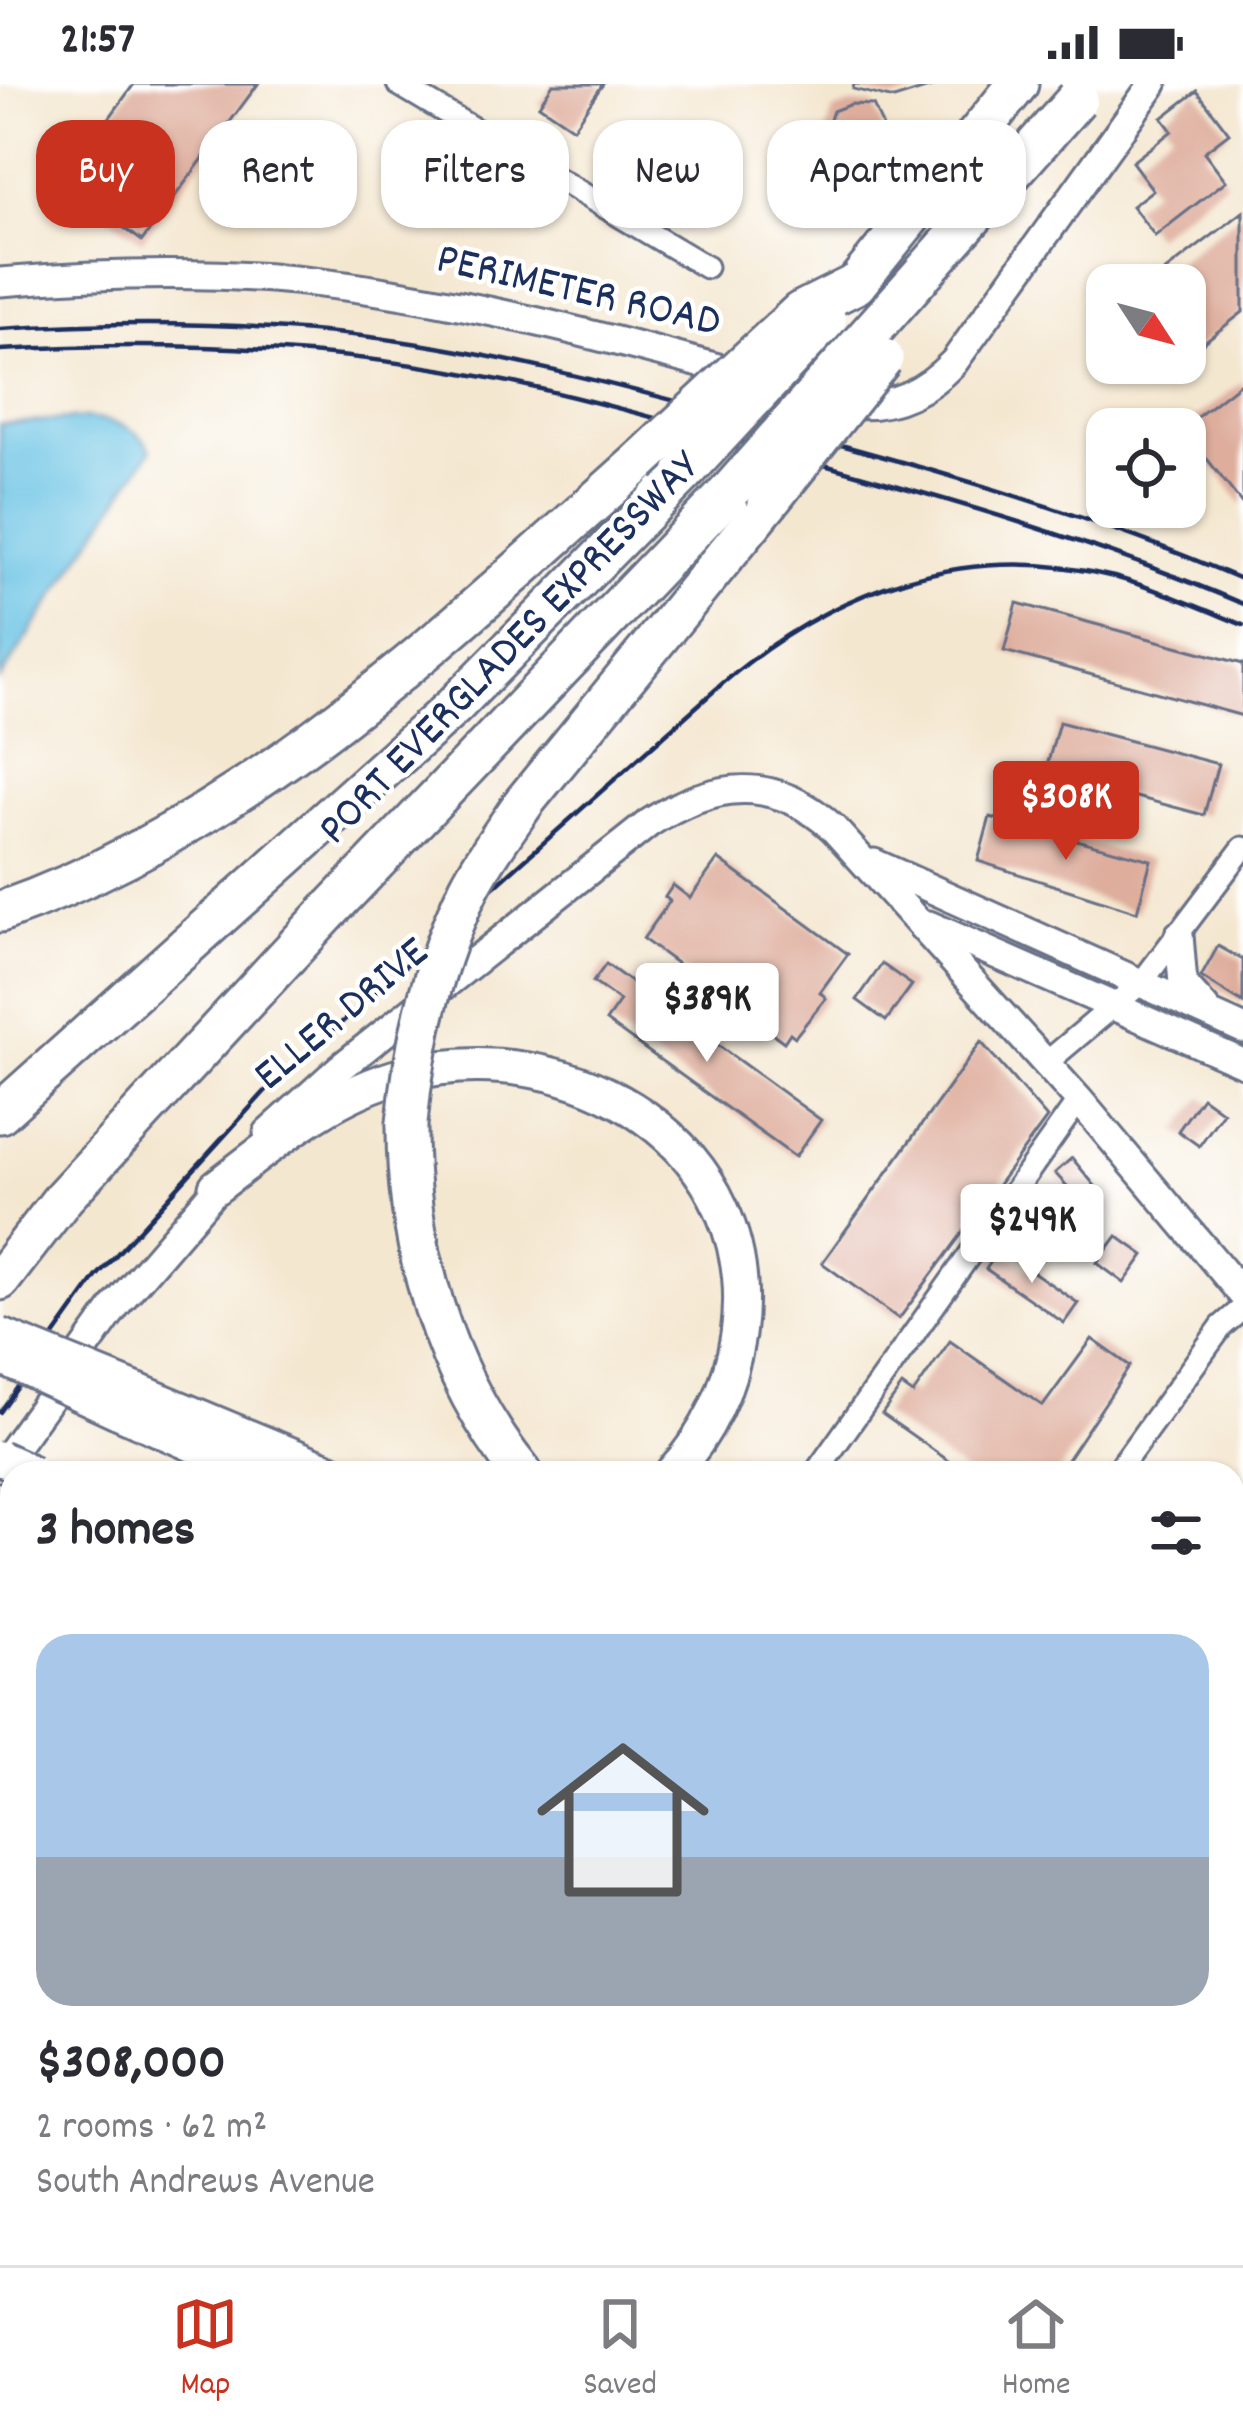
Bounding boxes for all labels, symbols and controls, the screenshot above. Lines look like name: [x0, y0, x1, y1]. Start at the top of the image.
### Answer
text: 21:57: [60, 10, 135, 74]
chip: Buy: [36, 120, 175, 228]
chip: Rent: [199, 120, 357, 228]
chip: Filters: [381, 120, 569, 228]
chip: New: [593, 120, 743, 228]
chip: Apartment: [767, 120, 1026, 228]
street label: PERIMETER ROAD: [430, 229, 726, 357]
north arrow: [1086, 264, 1206, 384]
map controls: [1086, 264, 1206, 528]
button: locate: [1086, 408, 1206, 528]
street label: PORT EVERGLADES EXPRESSWAY: [305, 437, 718, 861]
pin: $308K: [982, 761, 1150, 863]
text: $308K: [1020, 772, 1112, 827]
street label: ELLER DRIVE: [242, 924, 444, 1108]
pin: $389K: [623, 963, 791, 1065]
text: $389K: [663, 974, 751, 1029]
pin: $249K: [948, 1184, 1116, 1286]
text: $249K: [988, 1195, 1076, 1250]
text: 3 homes: [36, 1497, 195, 1569]
icon: filters: [1143, 1500, 1209, 1566]
icon: home: [515, 1712, 731, 1928]
text: $308,000: [36, 2030, 226, 2102]
text: 2 rooms · 62 m²: [36, 2102, 267, 2157]
text: South Andrews Avenue: [36, 2157, 375, 2212]
tab: Map: [172, 2291, 238, 2410]
tab: Saved: [583, 2291, 657, 2410]
tab: Home: [1002, 2291, 1071, 2410]

